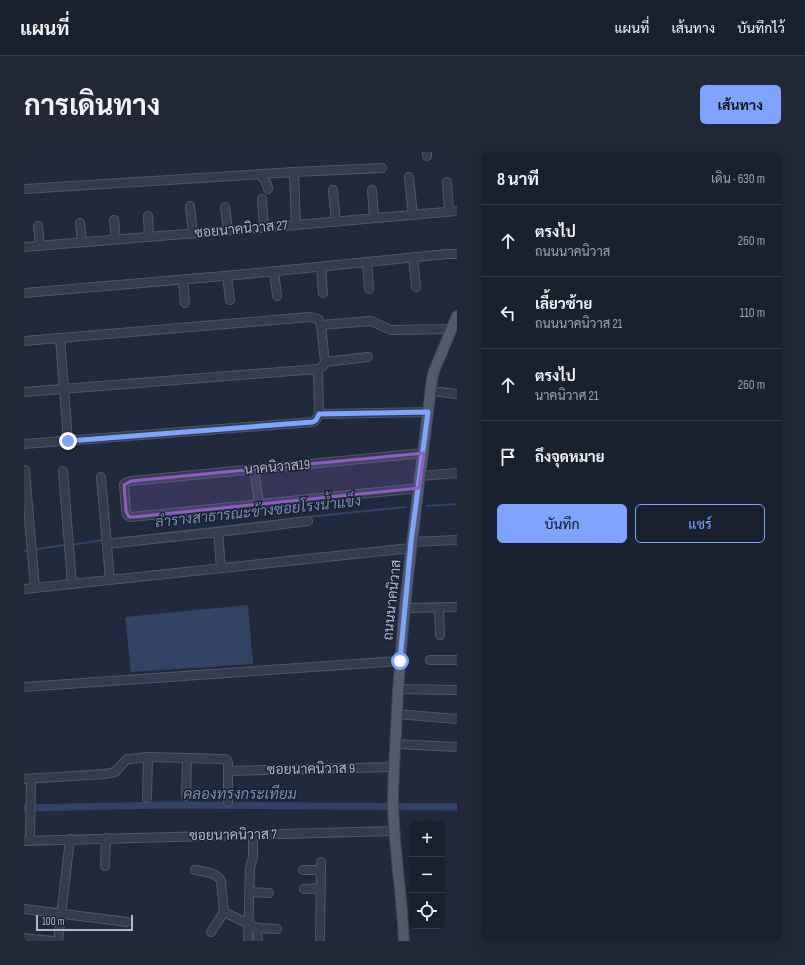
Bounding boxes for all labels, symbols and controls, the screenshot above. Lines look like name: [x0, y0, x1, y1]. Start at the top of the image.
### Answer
text: แผนที่: [20, 18, 69, 41]
text: แผนที่: [614, 20, 649, 37]
text: เส้นทาง: [671, 20, 715, 37]
text: บันทึกไว้: [737, 20, 785, 37]
button: เส้นทาง: [700, 85, 781, 124]
text: การเดินทาง: [24, 90, 160, 123]
text: 8 นาที: [497, 170, 539, 190]
text: เดิน · 630 m: [711, 171, 765, 187]
street label: ซอยนาคนิวาส 27: [194, 216, 289, 242]
text: ตรงไป: [535, 223, 576, 242]
icon: ahead: [497, 230, 519, 252]
text: 260 m: [738, 233, 765, 249]
text: ถนนนาคนิวาส: [535, 244, 610, 260]
text: เลี้ยวซ้าย: [535, 295, 592, 314]
icon: left: [497, 302, 519, 324]
text: 110 m: [740, 305, 765, 321]
text: ถนนนาคนิวาส 21: [535, 316, 622, 332]
text: ตรงไป: [535, 367, 576, 386]
icon: ahead: [497, 374, 519, 396]
text: 260 m: [738, 377, 765, 393]
text: นาคนิวาศ 21: [535, 388, 599, 404]
route end: [59, 432, 77, 450]
icon: arrive: [497, 446, 519, 468]
text: ถึงจุดหมาย: [535, 448, 605, 467]
street label: นาคนิวาส19: [243, 456, 311, 478]
water label: ลำรางสาธารณะข้างซอยโรงน้ำแข็ง: [154, 488, 362, 532]
button: บันทึก: [497, 504, 627, 543]
button: แชร์: [635, 504, 765, 543]
street label: ถนนนาคนิวาส: [379, 559, 405, 641]
route start: [391, 652, 409, 670]
street label: ซอยนาคนิวาส 9: [267, 760, 355, 778]
water label: คลองทรงกระเทียม: [183, 784, 297, 804]
map controls: [409, 821, 445, 929]
button: +: [409, 821, 445, 857]
street label: ซอยนาคนิวาส 7: [189, 826, 277, 844]
button: −: [409, 857, 445, 893]
button: locate: [409, 893, 445, 929]
scale bar: [36, 913, 133, 932]
text: 100 m: [42, 915, 64, 928]

